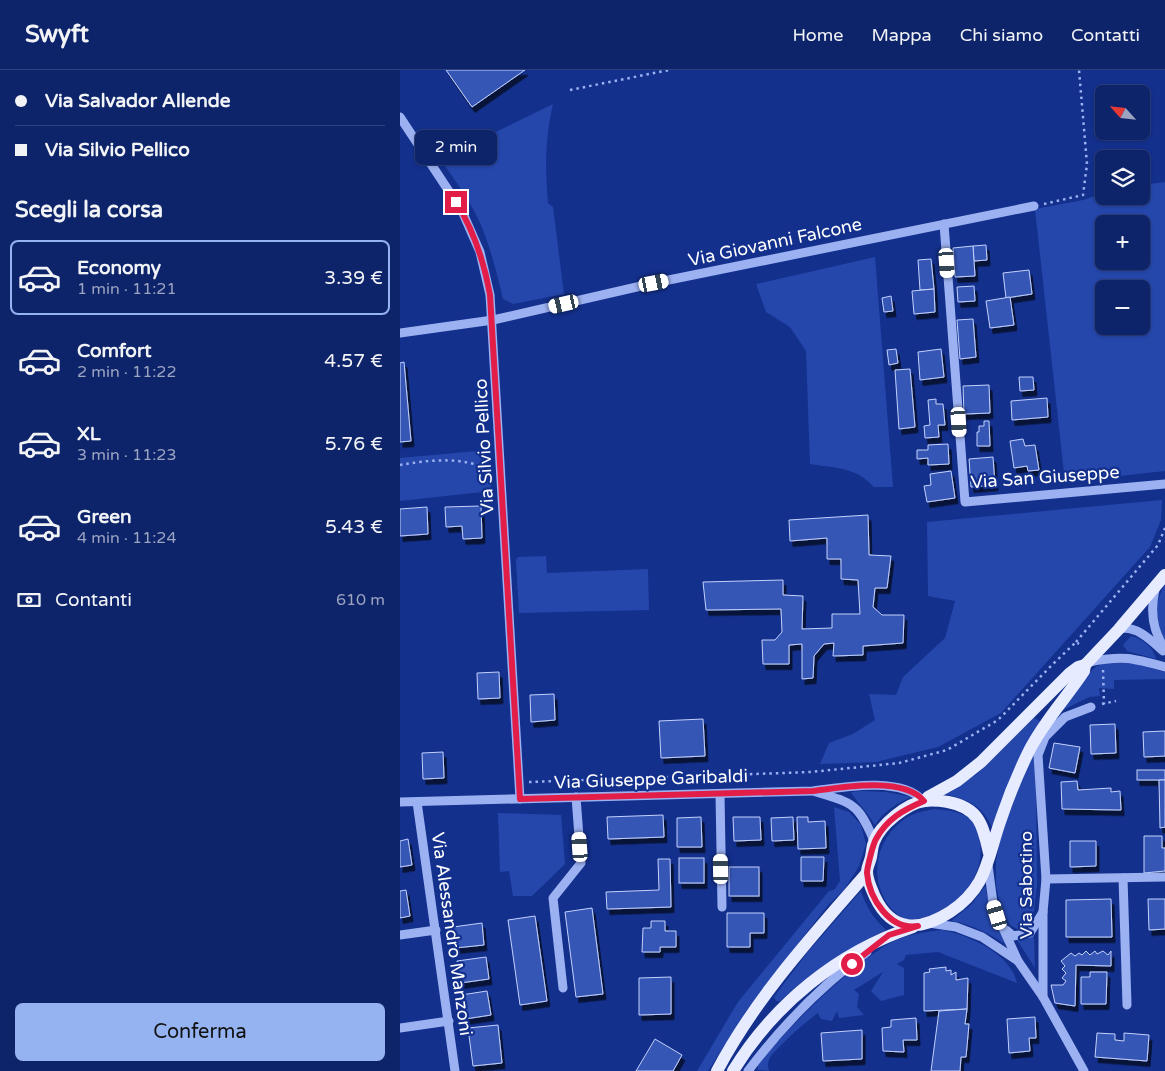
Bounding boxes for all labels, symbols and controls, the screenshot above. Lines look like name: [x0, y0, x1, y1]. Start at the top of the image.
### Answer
text: Swyft: [25, 20, 89, 49]
text: Home: [792, 24, 843, 46]
text: Mappa: [871, 24, 932, 46]
text: Chi siamo: [960, 24, 1043, 46]
text: Contatti: [1071, 24, 1140, 46]
north arrow: [1095, 85, 1150, 140]
map controls: [1095, 85, 1150, 335]
text: Via Salvador Allende: [45, 90, 230, 112]
callout: 2 min: [415, 129, 497, 164]
text: 2 min: [435, 137, 477, 157]
text: Via Silvio Pellico: [45, 139, 190, 161]
button: layers: [1095, 150, 1150, 205]
route end: [445, 191, 467, 213]
text: Scegli la corsa: [15, 197, 163, 223]
street label: Via Giovanni Falcone: [686, 213, 864, 271]
button: +: [1095, 215, 1150, 270]
car: [938, 248, 955, 278]
icon: car: [17, 255, 62, 300]
text: Economy: [77, 257, 161, 279]
text: 3.39 €: [324, 267, 383, 289]
car: [637, 273, 670, 293]
text: 1 min · 11:21: [77, 279, 176, 299]
button: −: [1095, 280, 1150, 335]
car: [547, 293, 580, 315]
icon: car: [17, 338, 62, 383]
text: Comfort: [77, 340, 151, 362]
text: 4.57 €: [324, 350, 383, 372]
text: 2 min · 11:22: [77, 362, 176, 382]
street label: Via Silvio Pellico: [469, 378, 499, 516]
car: [950, 407, 967, 437]
icon: car: [17, 421, 62, 466]
text: XL: [77, 423, 101, 445]
text: 5.76 €: [325, 433, 383, 455]
text: 3 min · 11:23: [77, 445, 176, 465]
street label: Via San Giuseppe: [970, 461, 1120, 493]
icon: car: [17, 504, 62, 549]
text: Green: [77, 506, 131, 528]
text: 5.43 €: [325, 516, 383, 538]
text: 4 min · 11:24: [77, 528, 176, 548]
icon: cash: [15, 586, 43, 614]
text: Contanti: [55, 589, 132, 611]
text: 610 m: [336, 590, 385, 610]
street label: Via Giuseppe Garibaldi: [554, 765, 748, 793]
street label: Via Alessandro Manzoni: [427, 831, 477, 1037]
street label: Via Sabotino: [1015, 831, 1037, 939]
car: [571, 832, 588, 862]
car: [713, 854, 728, 884]
car: [985, 898, 1008, 932]
route start: [841, 953, 863, 975]
button: Conferma: [15, 1003, 385, 1061]

